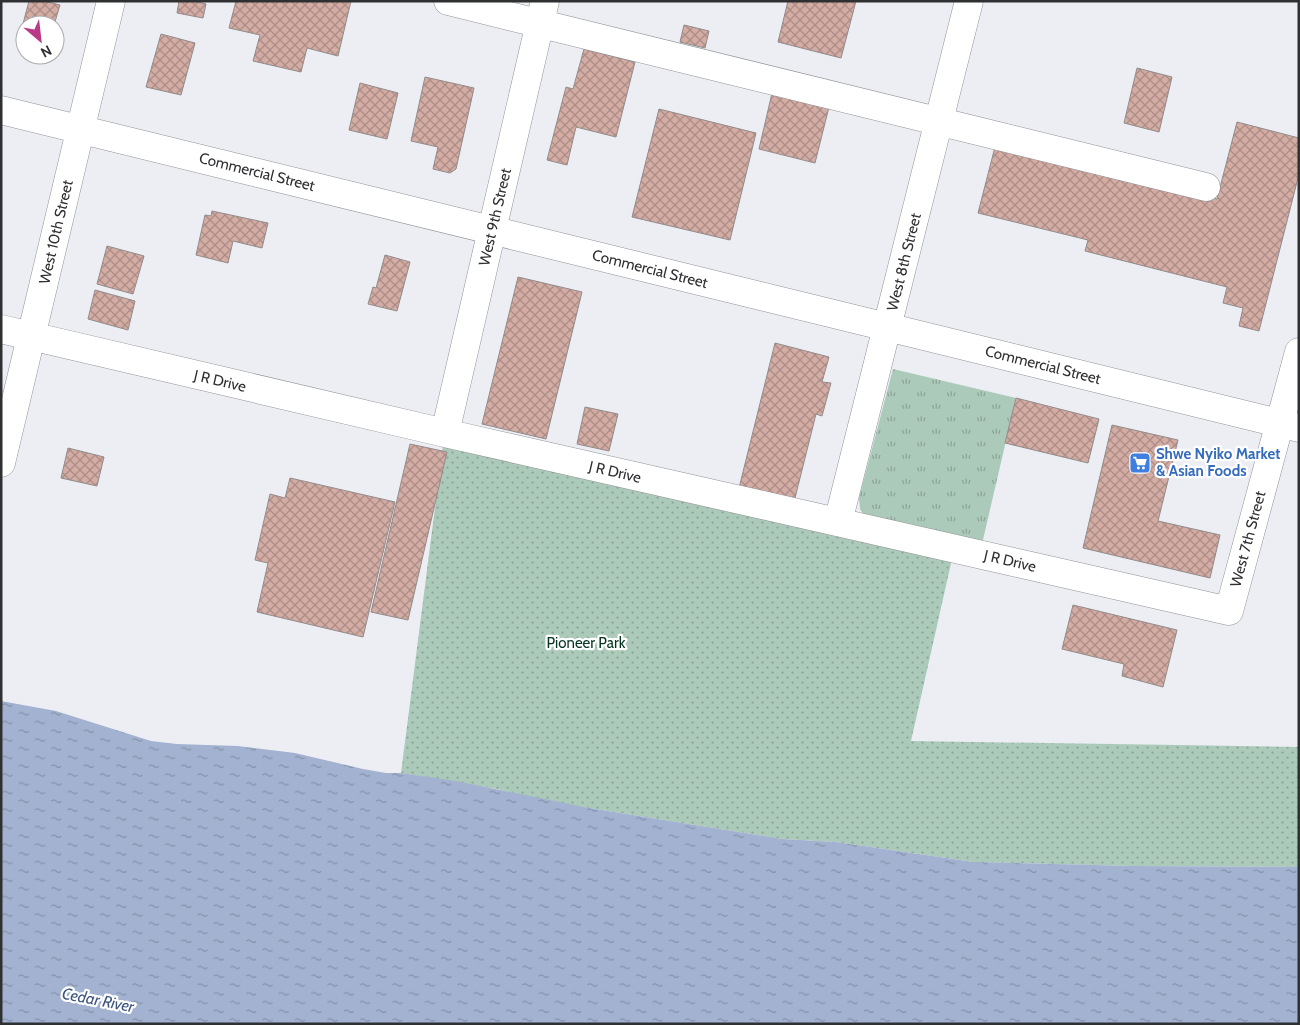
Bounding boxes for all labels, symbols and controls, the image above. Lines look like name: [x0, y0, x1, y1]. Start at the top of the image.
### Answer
north arrow: [15, 15, 65, 65]
text: N: [38, 41, 55, 62]
street label: Commercial Street: [197, 149, 317, 195]
street label: West 9th Street: [475, 166, 515, 268]
street label: West 10th Street: [35, 178, 77, 286]
street label: West 8th Street: [883, 211, 925, 313]
street label: Commercial Street: [590, 246, 710, 292]
street label: Commercial Street: [983, 342, 1103, 388]
street label: J R Drive: [191, 366, 248, 396]
place label: Shwe Nyiko Market & Asian Foods: [1156, 445, 1280, 480]
supermarket icon: Shwe Nyiko Market & Asian Foods: [1128, 451, 1152, 475]
street label: J R Drive: [586, 457, 643, 487]
street label: West 7th Street: [1227, 489, 1269, 589]
street label: J R Drive: [981, 546, 1038, 576]
park label: Pioneer Park: [547, 634, 626, 652]
water label: Cedar River: [60, 984, 137, 1016]

